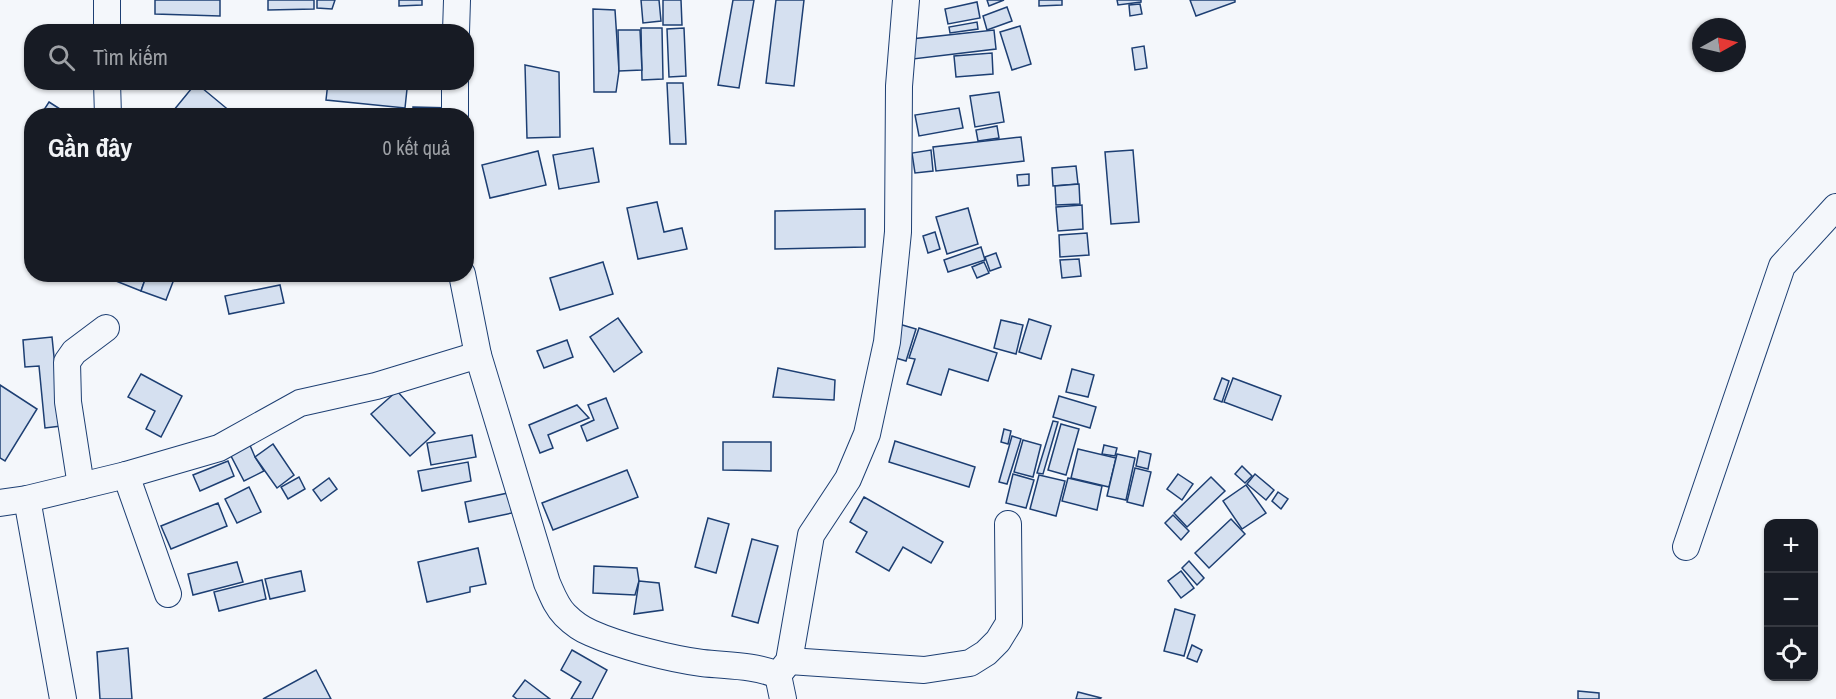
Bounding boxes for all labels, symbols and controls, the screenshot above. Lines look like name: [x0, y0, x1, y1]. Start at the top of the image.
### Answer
north arrow: [1692, 18, 1746, 72]
search box: [24, 24, 474, 90]
icon: search: [45, 41, 78, 74]
text: Tìm kiếm: [93, 42, 168, 72]
text: Gần đây: [48, 130, 132, 165]
text: 0 kết quả: [383, 134, 450, 161]
map controls: [1764, 519, 1818, 681]
button: +: [1764, 519, 1818, 573]
button: −: [1764, 573, 1818, 627]
button: locate: [1764, 627, 1818, 681]

